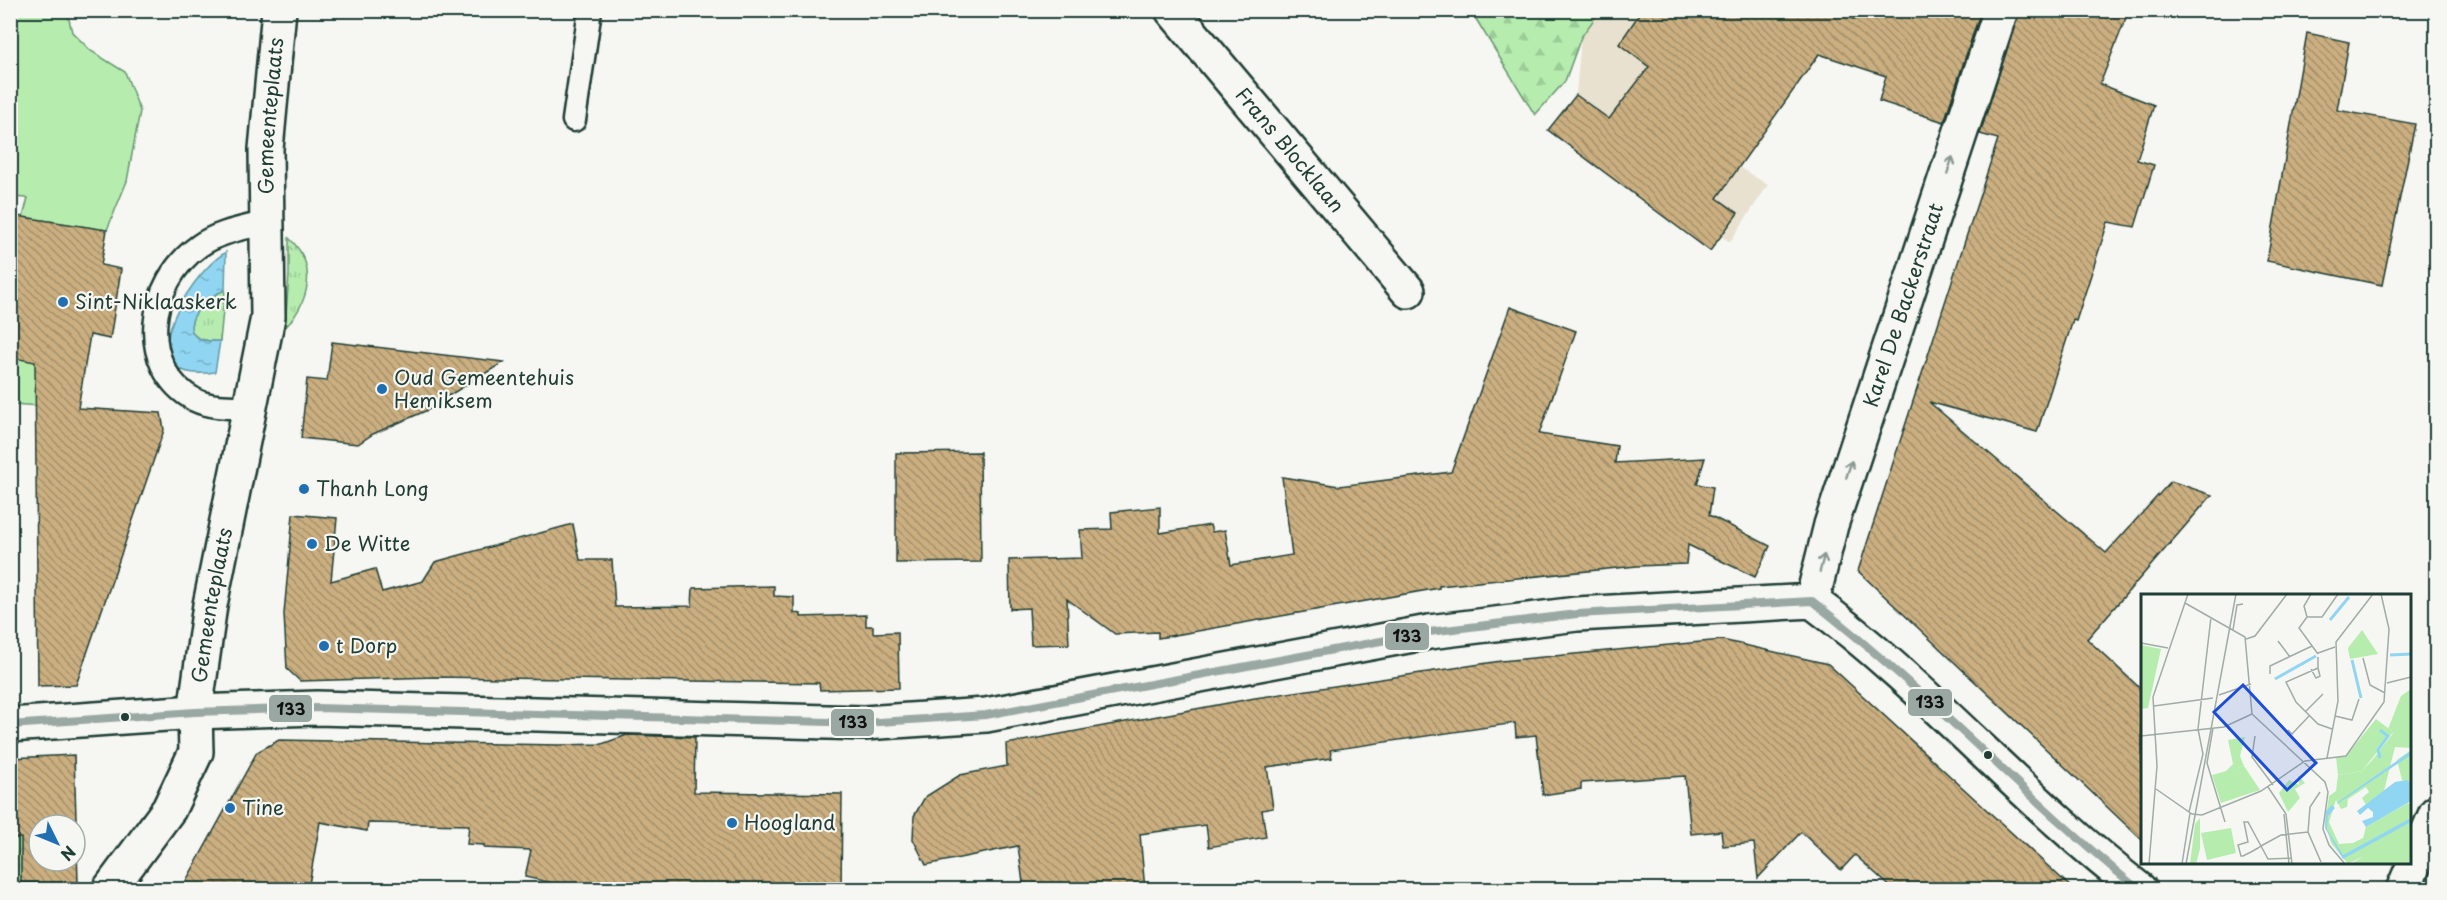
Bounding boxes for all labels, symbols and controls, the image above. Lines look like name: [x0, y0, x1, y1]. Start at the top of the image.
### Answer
street label: Gemeenteplaats: [250, 36, 290, 195]
street label: Frans Blocklaan: [1229, 80, 1352, 219]
one-way arrow: [1946, 156, 1957, 175]
street label: Karel De Backerstraat: [1855, 199, 1950, 411]
place label: Sint-Niklaaskerk: [75, 286, 237, 316]
marker: Sint-Niklaaskerk: [56, 295, 70, 309]
place label: Oud Gemeentehuis Hemiksem: [394, 362, 574, 415]
marker: Oud Gemeentehuis Hemiksem: [375, 382, 389, 396]
one-way arrow: [1845, 460, 1856, 479]
place label: Thanh Long: [316, 473, 429, 503]
marker: Thanh Long: [297, 482, 311, 496]
street label: Gemeenteplaats: [183, 525, 239, 685]
place label: De Witte: [324, 528, 410, 558]
marker: De Witte: [305, 537, 319, 551]
one-way arrow: [1816, 553, 1828, 572]
inset map: [2141, 594, 2411, 864]
line badge: 133: [1384, 622, 1430, 651]
text: 133: [1393, 623, 1422, 647]
place label: t Dorp: [336, 630, 397, 660]
marker: t Dorp: [317, 639, 331, 653]
line badge: 133: [1907, 688, 1953, 717]
text: 133: [1916, 689, 1945, 713]
line badge: 133: [268, 694, 313, 723]
text: 133: [277, 696, 306, 720]
line badge: 133: [830, 708, 875, 737]
text: 133: [839, 709, 868, 733]
unlabelled marker: [119, 711, 131, 723]
unlabelled marker: [1982, 749, 1994, 761]
place label: Tine: [242, 792, 284, 822]
marker: Tine: [223, 801, 237, 815]
place label: Hoogland: [744, 807, 835, 837]
north arrow: [27, 813, 87, 873]
marker: Hoogland: [725, 816, 739, 830]
text: N: [56, 841, 82, 867]

